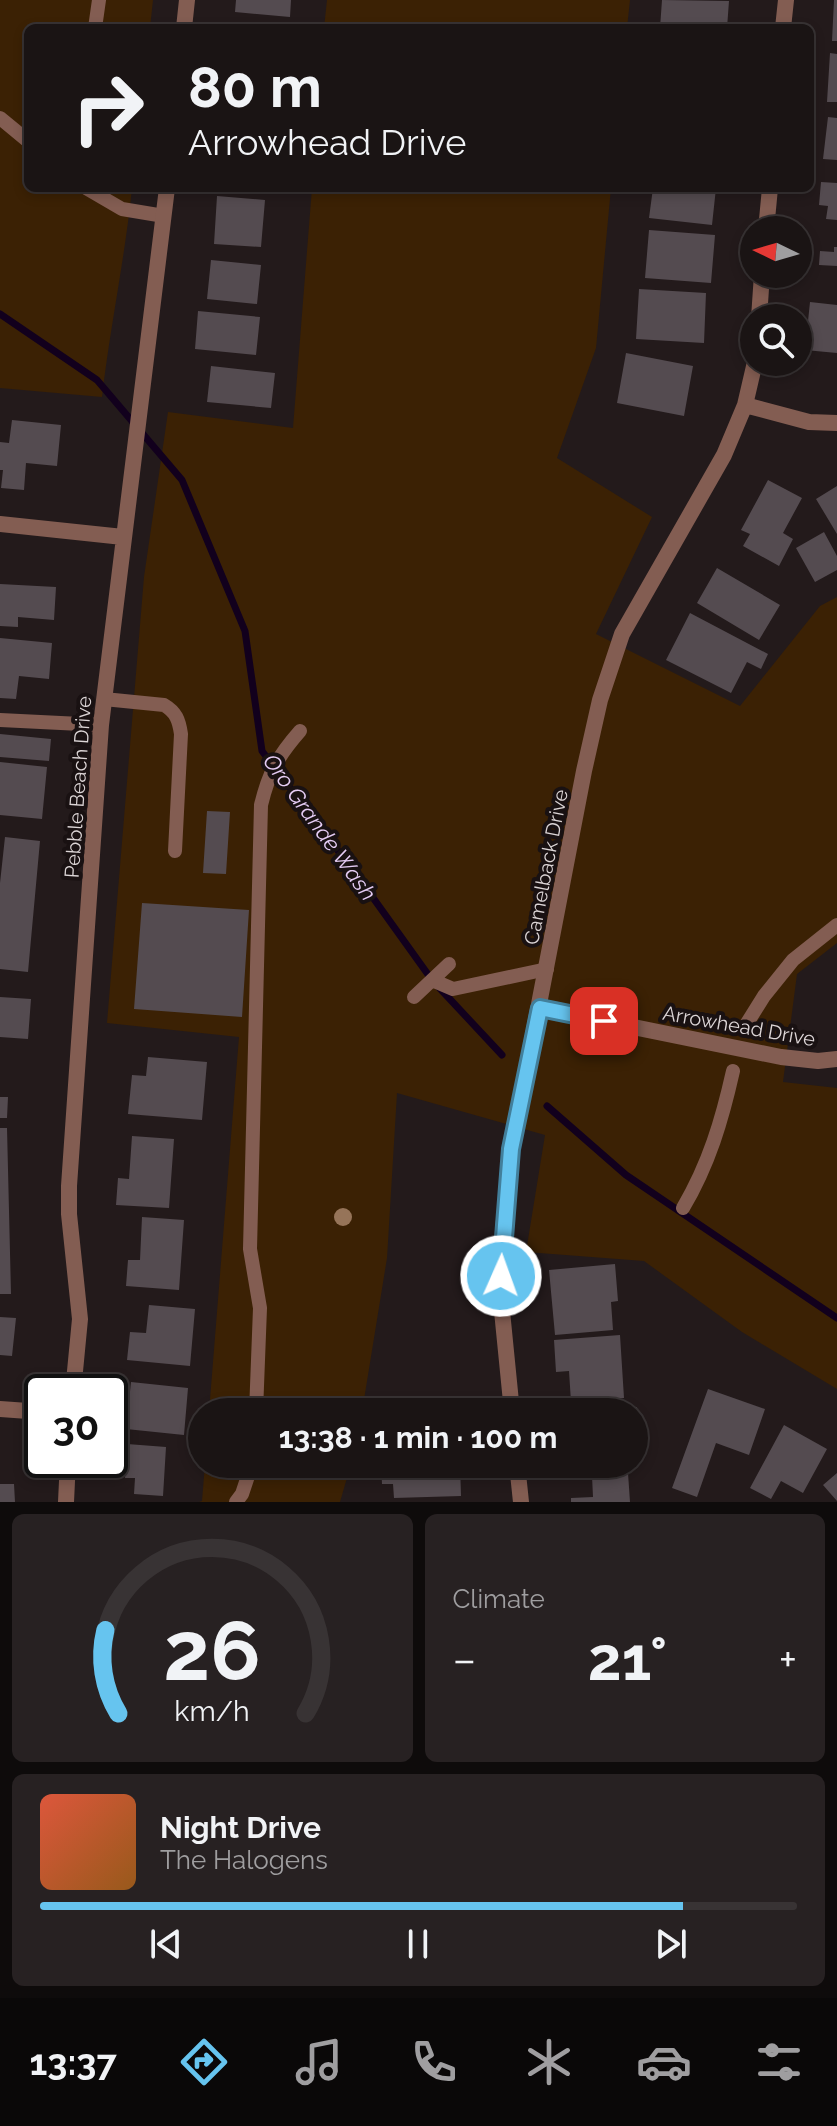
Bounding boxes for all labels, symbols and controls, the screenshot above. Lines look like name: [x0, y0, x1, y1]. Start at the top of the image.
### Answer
text: 80 m: [188, 54, 322, 120]
icon: right: [56, 56, 160, 160]
text: Arrowhead Drive: [188, 121, 466, 163]
north arrow: [740, 216, 812, 288]
map controls: [740, 216, 812, 376]
button: search: [740, 304, 812, 376]
street label: Pebble Beach Drive: [60, 695, 96, 879]
water label: Oro Grande Wash: [258, 749, 382, 905]
street label: Camelback Drive: [519, 787, 573, 947]
pin: [570, 987, 638, 1055]
icon: arrive: [582, 999, 626, 1043]
street label: Arrowhead Drive: [661, 1001, 817, 1051]
position arrow: [459, 1234, 543, 1318]
speed limit sign: 30: [24, 1374, 128, 1478]
text: 13:38 · 1 min · 100 m: [279, 1420, 557, 1455]
text: Climate: [453, 1584, 545, 1614]
text: 26: [164, 1602, 261, 1699]
text: 21°: [588, 1624, 667, 1694]
text: −: [453, 1634, 476, 1685]
text: +: [779, 1634, 797, 1685]
text: km/h: [175, 1694, 250, 1728]
text: Night Drive: [160, 1810, 321, 1845]
text: The Halogens: [160, 1845, 328, 1875]
icon: previous: [144, 1922, 188, 1966]
icon: pause: [396, 1922, 440, 1966]
icon: next: [649, 1922, 693, 1966]
icon: directions: [176, 2034, 232, 2090]
icon: music: [291, 2034, 347, 2090]
icon: phone: [406, 2034, 462, 2090]
icon: climate: [521, 2034, 577, 2090]
icon: car: [636, 2034, 692, 2090]
icon: filters: [751, 2034, 807, 2090]
text: 13:37: [30, 2041, 117, 2083]

